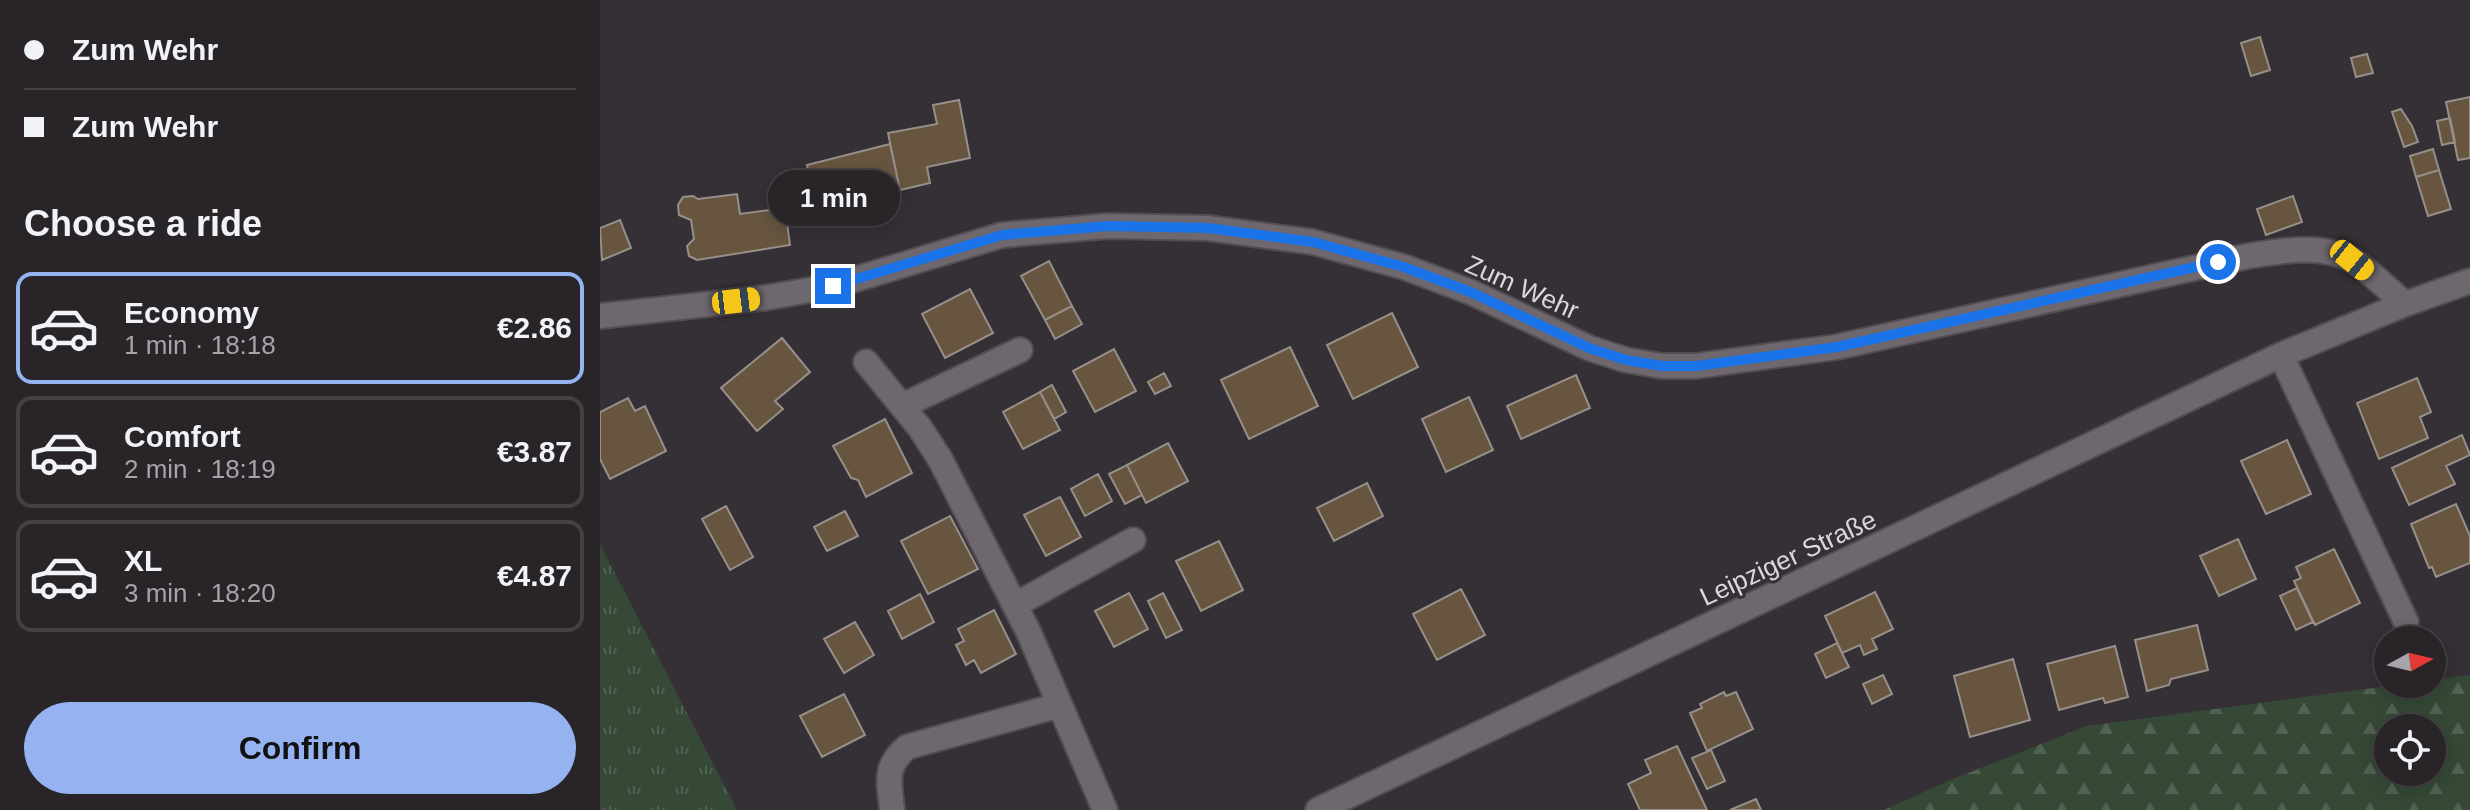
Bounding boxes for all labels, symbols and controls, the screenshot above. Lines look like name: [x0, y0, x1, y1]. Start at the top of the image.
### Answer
text: Zum Wehr: [72, 33, 218, 66]
text: Zum Wehr: [72, 110, 218, 143]
callout: 1 min: [767, 170, 899, 226]
text: 1 min: [800, 183, 868, 213]
text: Choose a ride: [24, 203, 262, 244]
car: [2326, 236, 2378, 284]
route start: [2200, 244, 2236, 280]
street label: Zum Wehr: [1461, 249, 1584, 325]
route end: [815, 268, 851, 304]
car: [711, 286, 761, 316]
icon: car: [28, 292, 100, 364]
text: Economy: [124, 296, 259, 329]
text: €2.86: [497, 311, 572, 344]
text: 1 min · 18:18: [124, 330, 276, 360]
icon: car: [28, 416, 100, 488]
text: Comfort: [124, 420, 241, 453]
text: €3.87: [497, 435, 572, 468]
text: 2 min · 18:19: [124, 454, 276, 484]
street label: Leipziger Straße: [1695, 504, 1881, 612]
icon: car: [28, 540, 100, 612]
text: XL: [124, 544, 162, 577]
text: €4.87: [497, 559, 572, 592]
text: 3 min · 18:20: [124, 578, 276, 608]
north arrow: [2374, 626, 2446, 698]
map controls: [2374, 626, 2446, 786]
button: Confirm: [24, 702, 576, 794]
button: locate: [2374, 714, 2446, 786]

